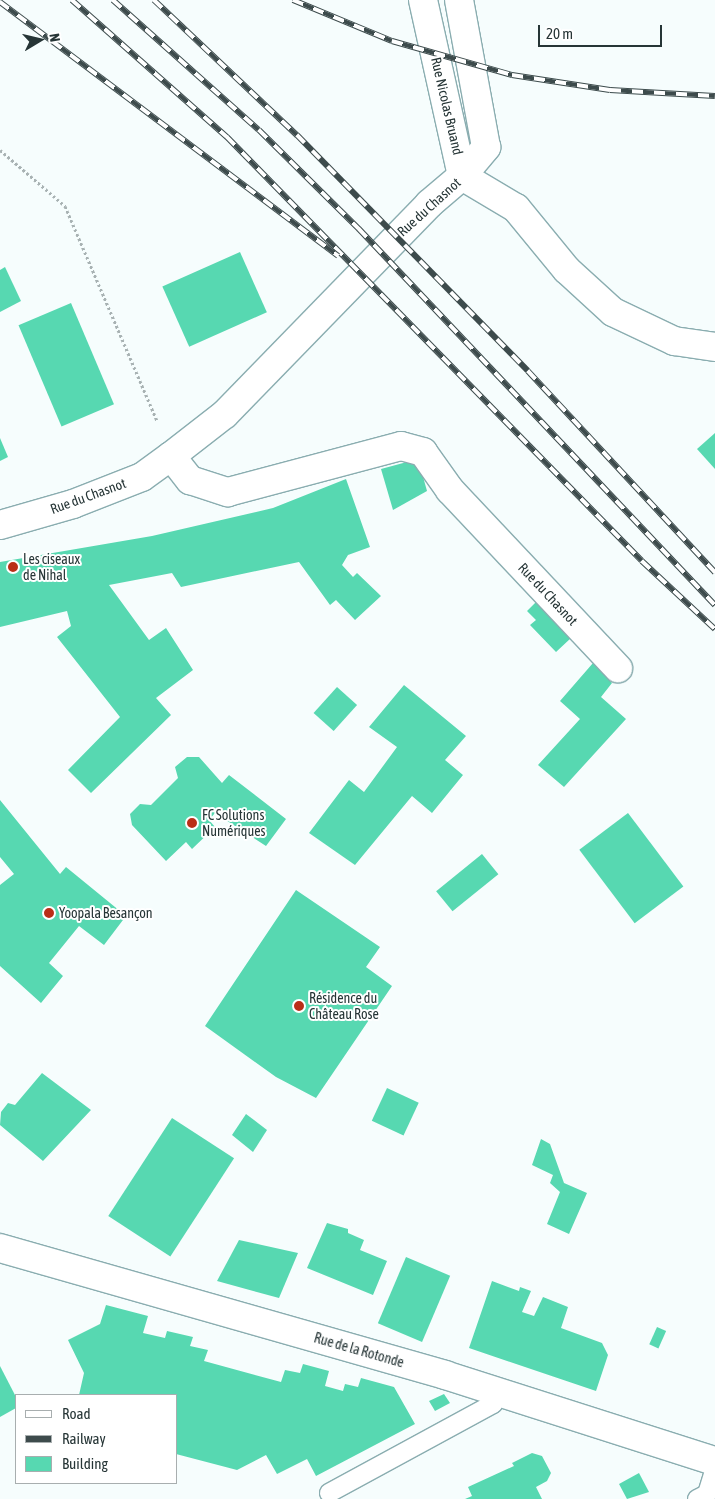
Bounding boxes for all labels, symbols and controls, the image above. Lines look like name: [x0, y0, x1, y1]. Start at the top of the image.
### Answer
north arrow: [15, 15, 65, 65]
scale bar: [540, 15, 664, 47]
text: 20 m: [546, 25, 573, 42]
text: N: [46, 32, 63, 43]
street label: Rue Nicolas Bruand: [428, 55, 466, 157]
street label: Rue du Chasnot: [394, 174, 464, 240]
street label: Rue du Chasnot: [48, 475, 128, 517]
place label: Les ciseaux de Nihal: [23, 551, 80, 584]
street label: Rue du Chasnot: [515, 559, 581, 629]
marker: Les ciseaux de Nihal: [7, 561, 19, 573]
place label: FC Solutions Numériques: [202, 807, 266, 840]
marker: FC Solutions Numériques: [186, 817, 198, 829]
place label: Yoopala Besançon: [59, 905, 153, 921]
marker: Yoopala Besançon: [43, 907, 55, 919]
place label: Résidence du Château Rose: [309, 990, 379, 1022]
marker: Résidence du Château Rose: [293, 1000, 305, 1012]
street label: Rue de la Rotonde: [312, 1329, 406, 1371]
legend: [15, 1394, 178, 1484]
text: Road: [62, 1405, 91, 1422]
text: Railway: [62, 1430, 106, 1447]
text: Building: [62, 1455, 108, 1472]

